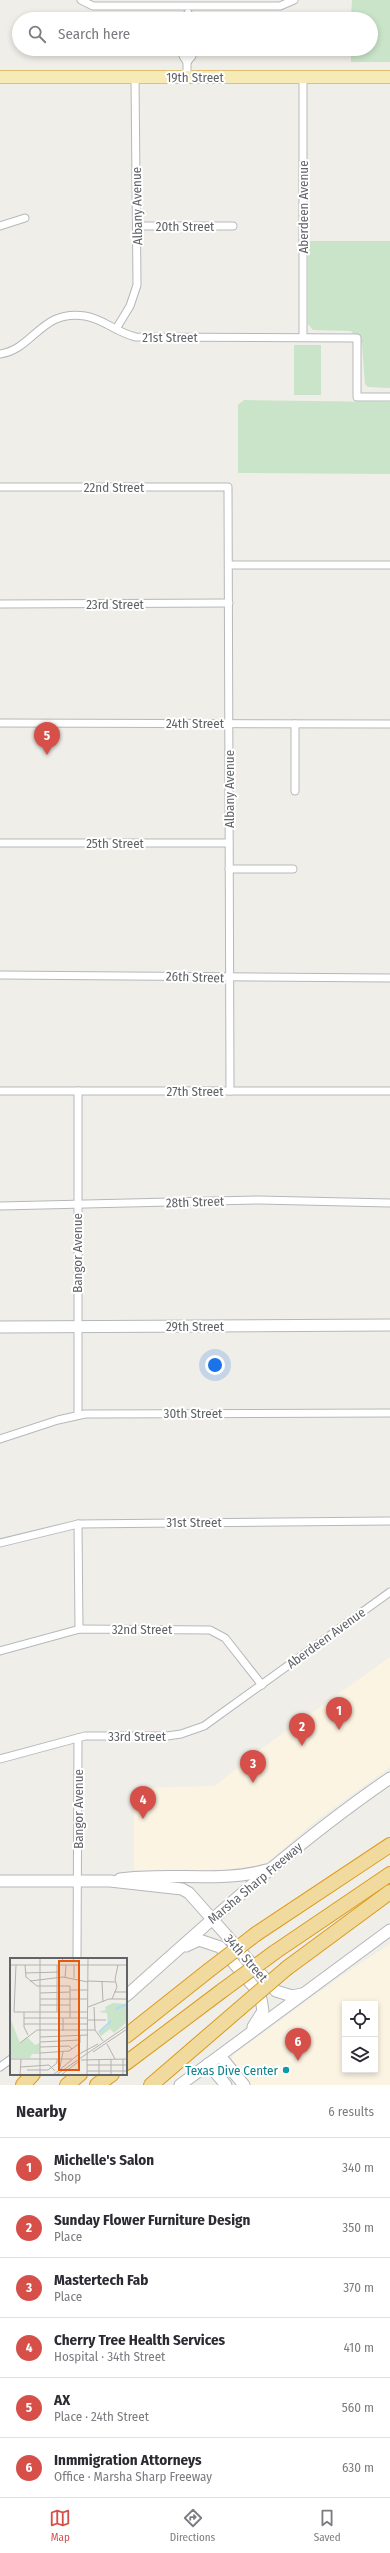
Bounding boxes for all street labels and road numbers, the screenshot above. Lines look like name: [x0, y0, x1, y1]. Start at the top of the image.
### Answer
street label: 19th Street: [166, 70, 225, 85]
street label: Aberdeen Avenue: [296, 160, 311, 254]
street label: Albany Avenue: [129, 167, 145, 245]
street label: 20th Street: [156, 219, 215, 234]
street label: 21st Street: [142, 330, 198, 345]
street label: 22nd Street: [84, 480, 145, 495]
street label: 23rd Street: [86, 597, 145, 612]
street label: 24th Street: [166, 716, 225, 731]
street label: Albany Avenue: [222, 750, 237, 828]
street label: 25th Street: [86, 836, 145, 851]
street label: 26th Street: [166, 968, 225, 986]
street label: 27th Street: [166, 1084, 224, 1099]
street label: 28th Street: [166, 1193, 225, 1211]
street label: Bangor Avenue: [70, 1213, 85, 1293]
street label: 29th Street: [166, 1319, 225, 1334]
street label: 30th Street: [164, 1406, 223, 1421]
street label: 31st Street: [166, 1515, 222, 1530]
street label: Aberdeen Avenue: [284, 1605, 368, 1671]
street label: 32nd Street: [112, 1622, 173, 1637]
street label: 33rd Street: [108, 1729, 167, 1744]
street label: Bangor Avenue: [71, 1769, 86, 1849]
street label: Marsha Sharp Freeway: [205, 1839, 305, 1927]
street label: 34th Street: [221, 1931, 271, 1985]

